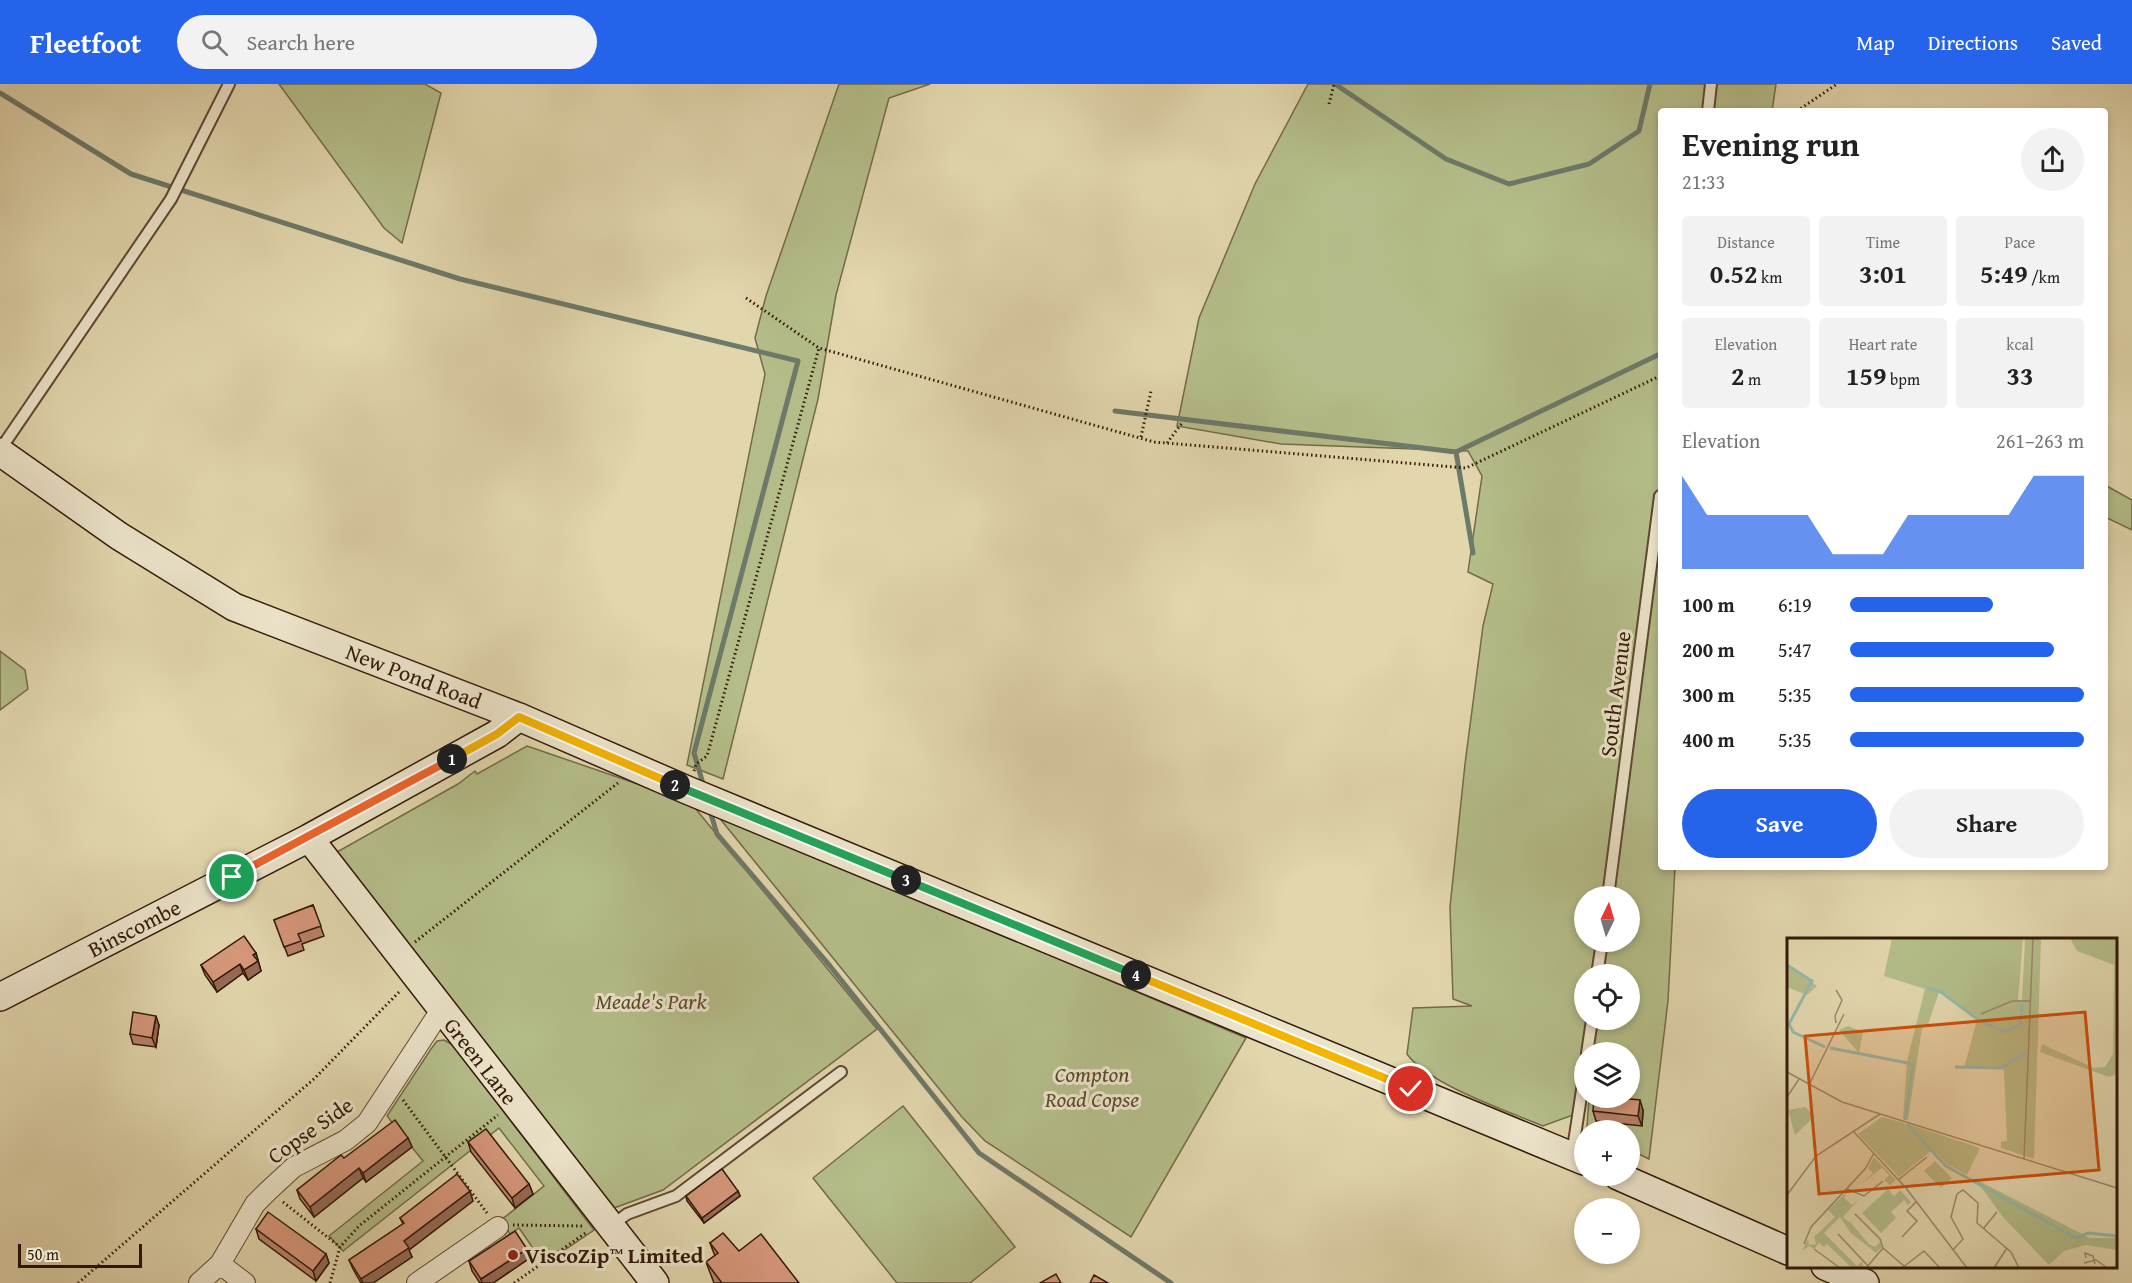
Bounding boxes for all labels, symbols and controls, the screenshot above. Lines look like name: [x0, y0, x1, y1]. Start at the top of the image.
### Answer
search box: [177, 15, 597, 69]
text: Fleetfoot: [30, 22, 141, 63]
icon: search: [198, 26, 231, 59]
text: Search here: [246, 26, 355, 58]
text: Map: [1856, 27, 1895, 58]
text: Directions: [1928, 27, 2018, 58]
text: Saved: [2051, 27, 2102, 58]
text: Evening run: [1682, 120, 1859, 168]
button: share: [2021, 128, 2084, 191]
text: 21:33: [1682, 167, 1725, 196]
text: Distance: [1717, 230, 1775, 254]
text: Time: [1866, 230, 1900, 254]
text: Pace: [2005, 230, 2035, 254]
text: 0.52: [1710, 254, 1758, 293]
text: 3:01: [1859, 254, 1907, 293]
text: 5:49: [1980, 254, 2028, 293]
text: km: [1758, 265, 1782, 289]
text: /km: [2028, 265, 2060, 289]
text: Elevation: [1715, 332, 1777, 356]
text: Heart rate: [1849, 332, 1917, 356]
text: kcal: [2006, 332, 2034, 356]
text: 2: [1731, 356, 1744, 395]
text: 159: [1846, 356, 1886, 395]
text: 33: [2007, 356, 2033, 395]
text: m: [1744, 367, 1761, 391]
text: bpm: [1886, 367, 1920, 391]
text: Elevation: [1682, 426, 1760, 455]
text: 261–263 m: [1996, 426, 2084, 455]
text: 100 m: [1682, 590, 1735, 619]
text: 6:19: [1778, 590, 1812, 619]
street label: South Avenue: [1591, 629, 1639, 759]
street label: New Pond Road: [341, 635, 487, 717]
text: 200 m: [1682, 635, 1735, 664]
text: 5:47: [1778, 635, 1812, 664]
text: 300 m: [1682, 680, 1735, 709]
text: 5:35: [1778, 680, 1812, 709]
text: 400 m: [1682, 725, 1735, 754]
text: 5:35: [1778, 725, 1812, 754]
pin: 1: [437, 744, 467, 774]
text: 1: [448, 747, 456, 771]
pin: 2: [660, 770, 690, 800]
text: 2: [671, 773, 679, 797]
button: Save: [1682, 789, 1877, 858]
button: Share: [1889, 789, 2084, 858]
pin: [206, 851, 257, 902]
icon: arrive: [215, 860, 248, 893]
pin: 3: [891, 865, 921, 895]
text: 3: [902, 868, 910, 892]
north arrow: [1574, 886, 1640, 952]
map controls: [1574, 886, 1640, 1264]
street label: Binscombe: [82, 891, 186, 965]
inset map: [1787, 938, 2117, 1268]
pin: 4: [1121, 960, 1151, 990]
text: 4: [1132, 963, 1140, 987]
button: locate: [1574, 964, 1640, 1030]
park label: Meade's Park: [595, 985, 707, 1017]
street label: Green Lane: [437, 1010, 525, 1112]
button: layers: [1574, 1042, 1640, 1108]
park label: Compton Road Copse: [1044, 1058, 1139, 1115]
pin: [1385, 1063, 1436, 1114]
icon: check: [1394, 1072, 1427, 1105]
street label: Copse Side: [261, 1089, 359, 1171]
button: +: [1574, 1120, 1640, 1186]
button: −: [1574, 1198, 1640, 1264]
place label: ViscoZip™ Limited: [525, 1239, 704, 1271]
scale bar: [18, 1241, 142, 1268]
text: 50 m: [27, 1242, 59, 1266]
marker: ViscoZip™ Limited: [506, 1248, 520, 1262]

